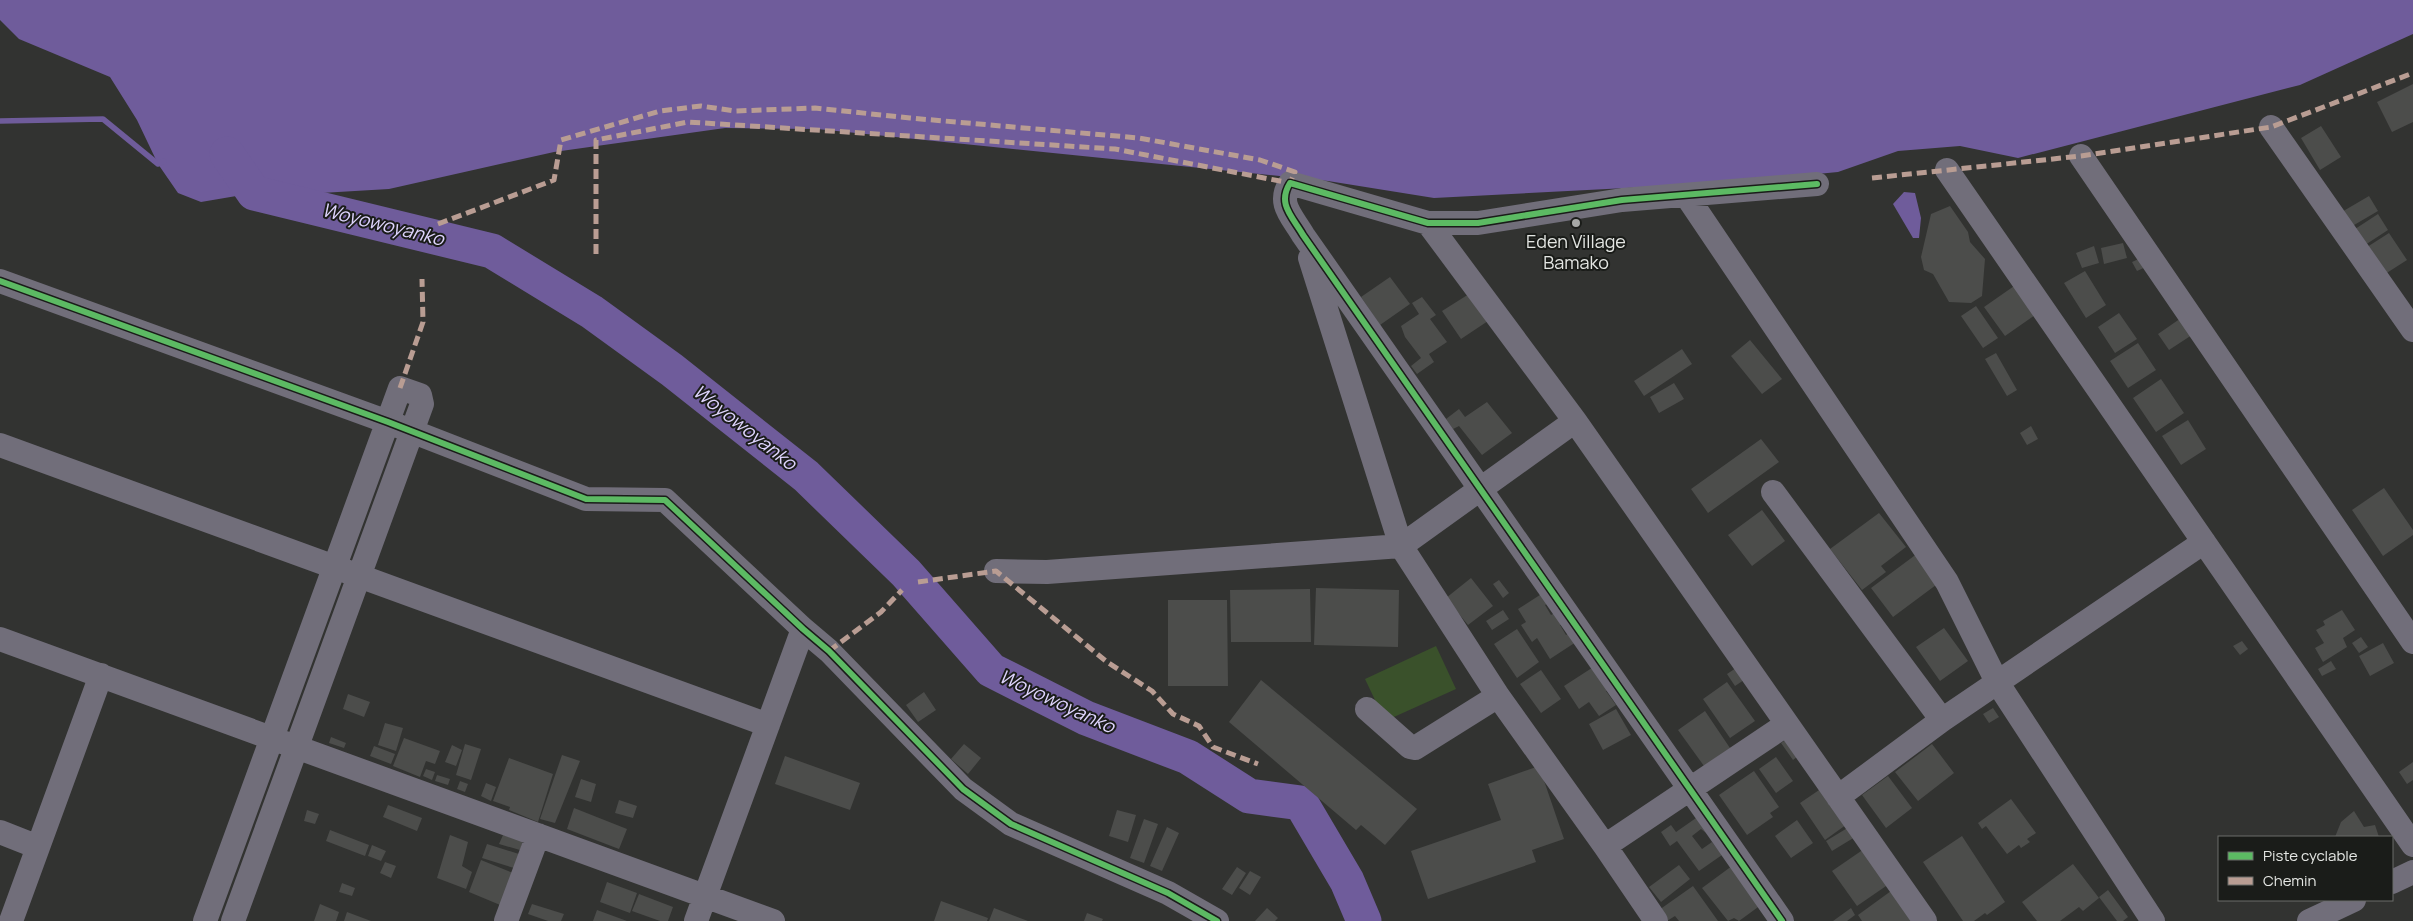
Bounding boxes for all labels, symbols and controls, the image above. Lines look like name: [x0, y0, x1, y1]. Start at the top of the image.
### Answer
water label: Woyowoyanko: [319, 196, 449, 252]
marker: Eden Village Bamako: [1570, 217, 1582, 229]
place label: Eden Village Bamako: [1526, 229, 1626, 274]
water label: Woyowoyanko: [688, 378, 804, 477]
water label: Woyowoyanko: [995, 663, 1121, 740]
legend: [2218, 836, 2393, 901]
text: Piste cyclable: [2263, 845, 2358, 866]
text: Chemin: [2263, 870, 2316, 891]

